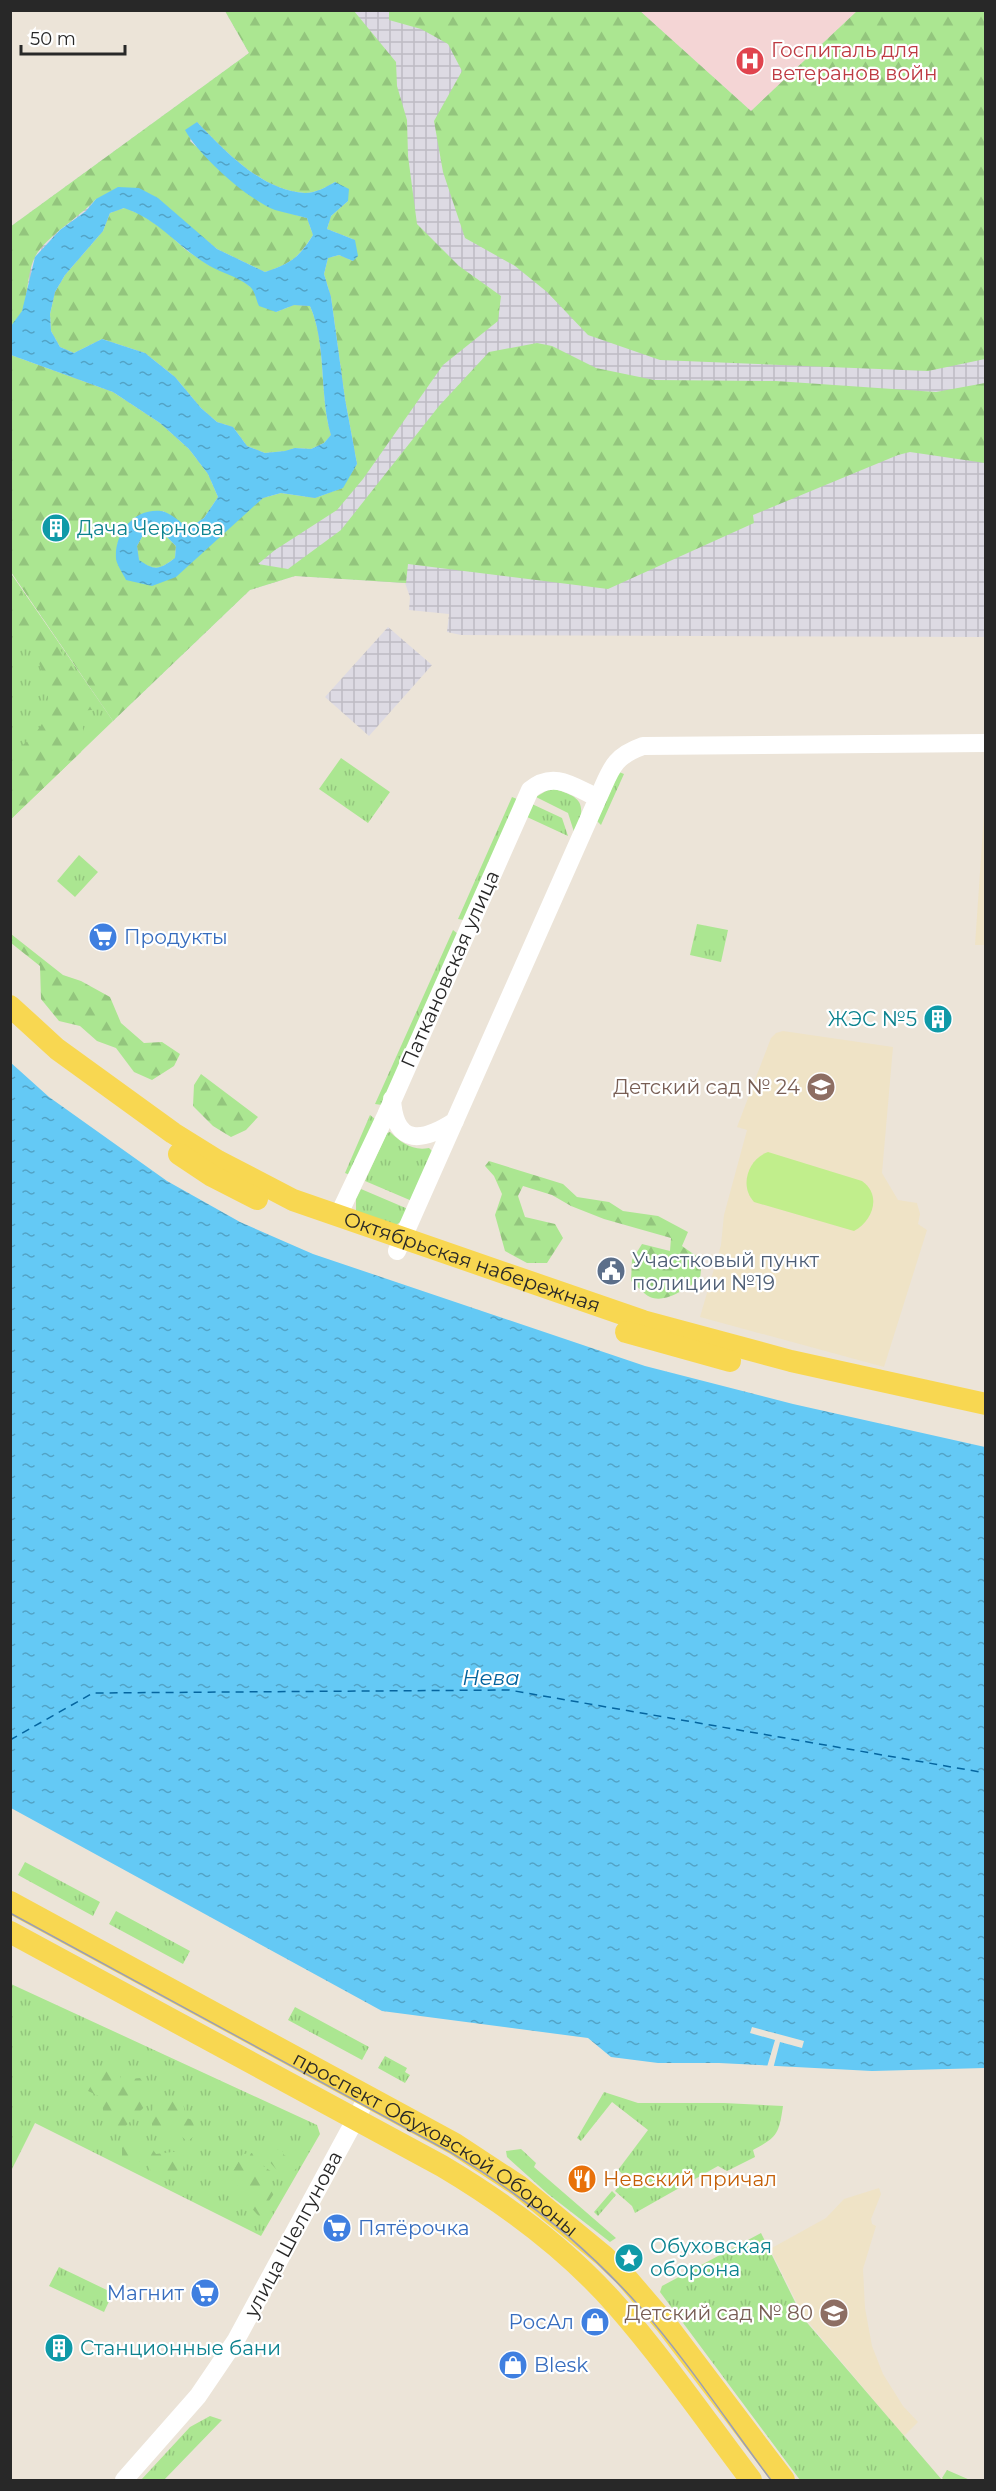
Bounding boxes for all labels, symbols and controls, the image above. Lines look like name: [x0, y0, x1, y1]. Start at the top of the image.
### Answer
scale bar: [21, 18, 124, 56]
text: 50 m: [30, 28, 76, 50]
place label: Госпиталь для ветеранов войн: [771, 38, 937, 85]
hospital icon: Госпиталь для ветеранов войн: [734, 45, 766, 77]
building icon: Дача Чернова: [40, 512, 72, 544]
place label: Дача Чернова: [77, 516, 224, 540]
street label: Паткановская улица: [396, 867, 504, 1071]
supermarket icon: Продукты: [87, 921, 119, 953]
place label: Продукты: [124, 925, 228, 949]
building icon: ЖЭС №5: [922, 1003, 954, 1035]
place label: ЖЭС №5: [828, 1007, 917, 1031]
school or university icon: Детский сад № 24: [805, 1071, 837, 1103]
place label: Детский сад № 24: [613, 1075, 800, 1099]
street label: Октябрьская набережная: [341, 1206, 604, 1317]
place label: Участковый пункт полиции №19: [632, 1248, 820, 1295]
public building icon: Участковый пункт полиции №19: [595, 1255, 627, 1287]
water label: Нева: [462, 1665, 520, 1690]
street label: проспект Обуховской Обороны: [289, 2046, 583, 2242]
street label: улица Шелгунова: [238, 2147, 347, 2322]
restaurant icon: Невский причал: [566, 2163, 598, 2195]
place label: Невский причал: [603, 2167, 777, 2191]
supermarket icon: Пятёрочка: [321, 2212, 353, 2244]
place label: Пятёрочка: [358, 2216, 469, 2240]
place label: Обуховская оборона: [650, 2234, 772, 2281]
place icon: Обуховская оборона: [613, 2242, 645, 2274]
supermarket icon: Магнит: [189, 2277, 221, 2309]
place label: Магнит: [107, 2281, 185, 2305]
school or university icon: Детский сад № 80: [818, 2297, 850, 2329]
place label: Детский сад № 80: [624, 2301, 813, 2325]
shop icon: РосАл: [579, 2306, 611, 2338]
place label: РосАл: [509, 2310, 574, 2334]
building icon: Станционные бани: [43, 2332, 75, 2364]
place label: Станционные бани: [80, 2336, 281, 2360]
shop icon: Blesk: [497, 2349, 529, 2381]
place label: Blesk: [534, 2353, 588, 2377]

